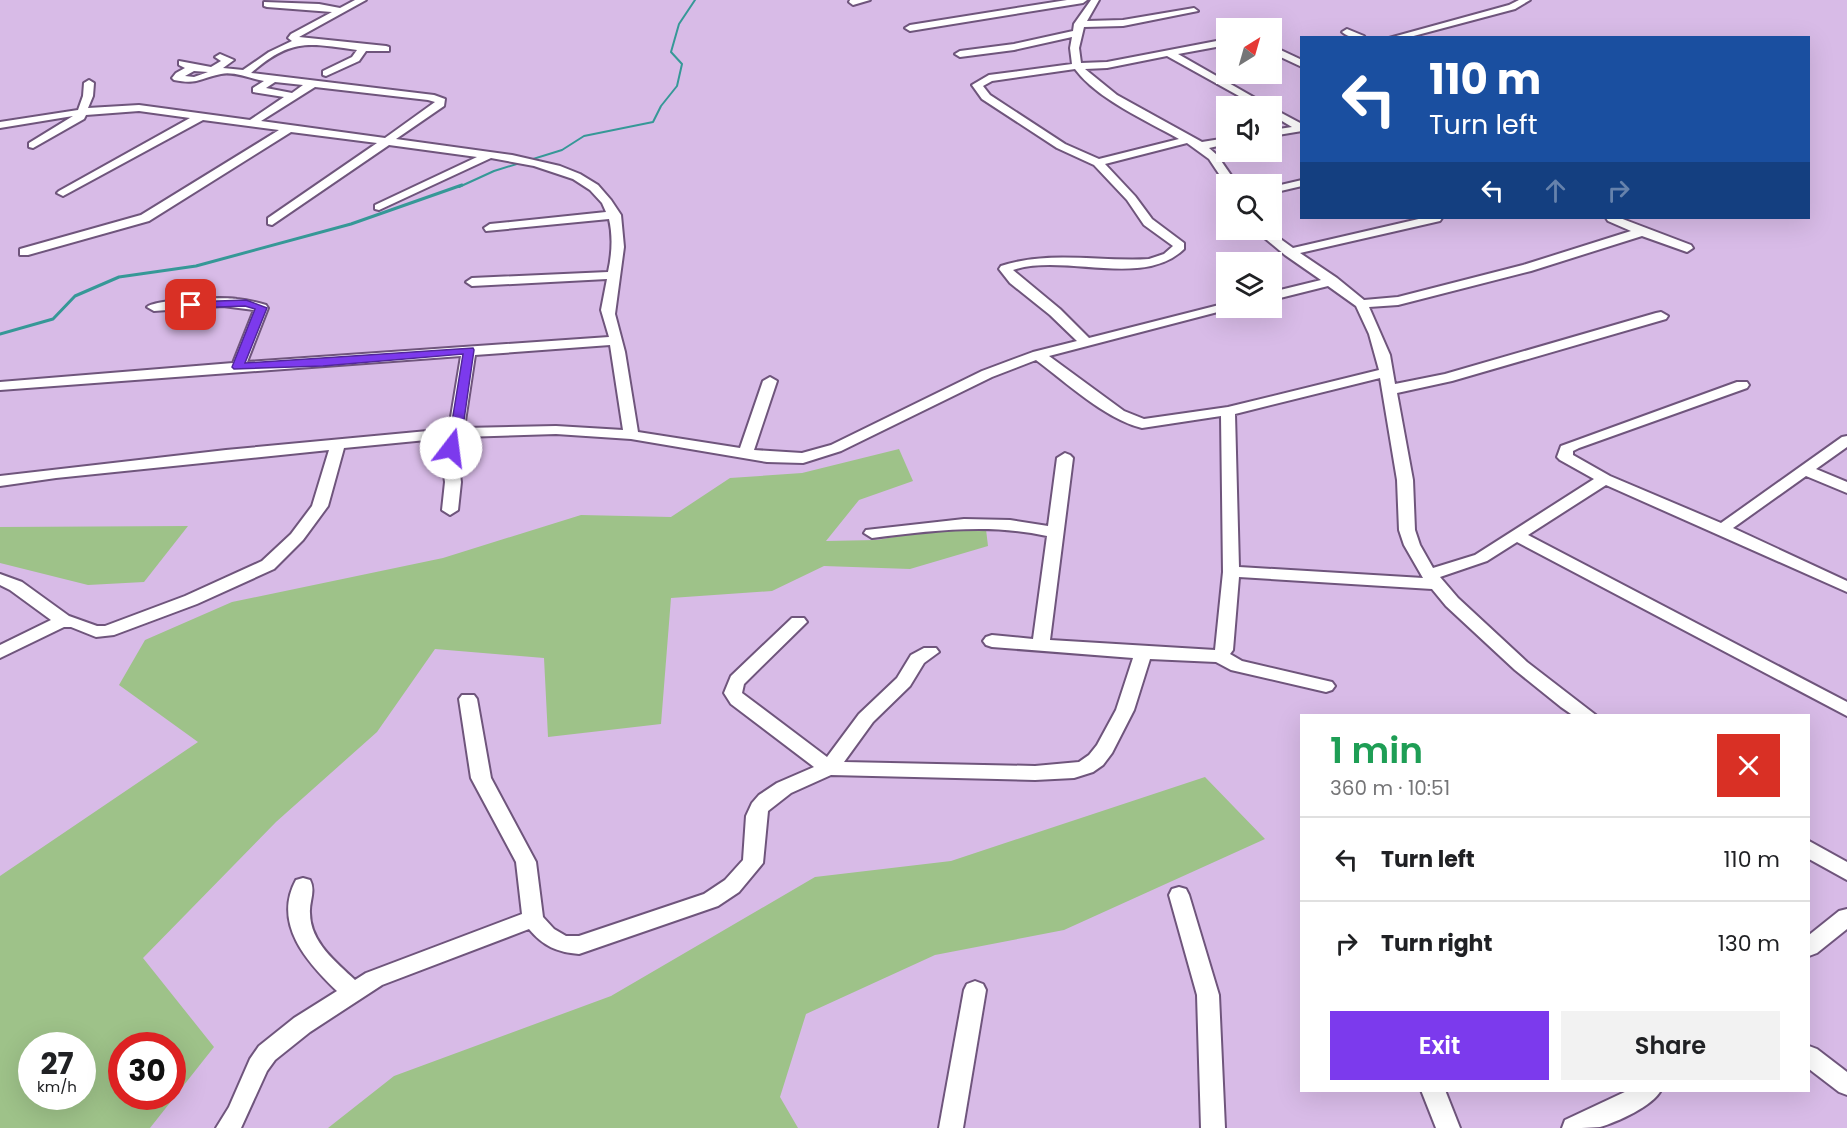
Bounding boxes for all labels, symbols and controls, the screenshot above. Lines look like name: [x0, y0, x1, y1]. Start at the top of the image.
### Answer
north arrow: [1216, 18, 1282, 84]
map controls: [1216, 18, 1282, 318]
text: 110 m: [1429, 50, 1541, 109]
icon: left: [1330, 60, 1408, 138]
button: sound: [1216, 96, 1282, 162]
text: Turn left: [1429, 106, 1538, 143]
button: search: [1216, 174, 1282, 240]
icon: left: [1476, 174, 1509, 207]
icon: ahead: [1539, 174, 1572, 207]
icon: right: [1602, 174, 1635, 207]
button: layers: [1216, 252, 1282, 318]
pin: [165, 279, 216, 330]
icon: arrive: [174, 288, 207, 321]
position arrow: [419, 416, 483, 480]
text: 1 min: [1330, 725, 1423, 776]
button: close: [1717, 734, 1780, 797]
text: 360 m · 10:51: [1330, 774, 1450, 802]
icon: left: [1330, 843, 1363, 876]
text: Turn left: [1381, 844, 1475, 875]
text: 110 m: [1724, 844, 1780, 875]
icon: right: [1330, 927, 1363, 960]
text: Turn right: [1381, 928, 1492, 959]
text: 130 m: [1718, 928, 1780, 959]
button: Exit: [1330, 1011, 1549, 1080]
button: Share: [1561, 1011, 1780, 1080]
speed limit sign: 30: [108, 1032, 186, 1110]
text: 27: [40, 1042, 74, 1085]
text: km/h: [37, 1076, 77, 1097]

